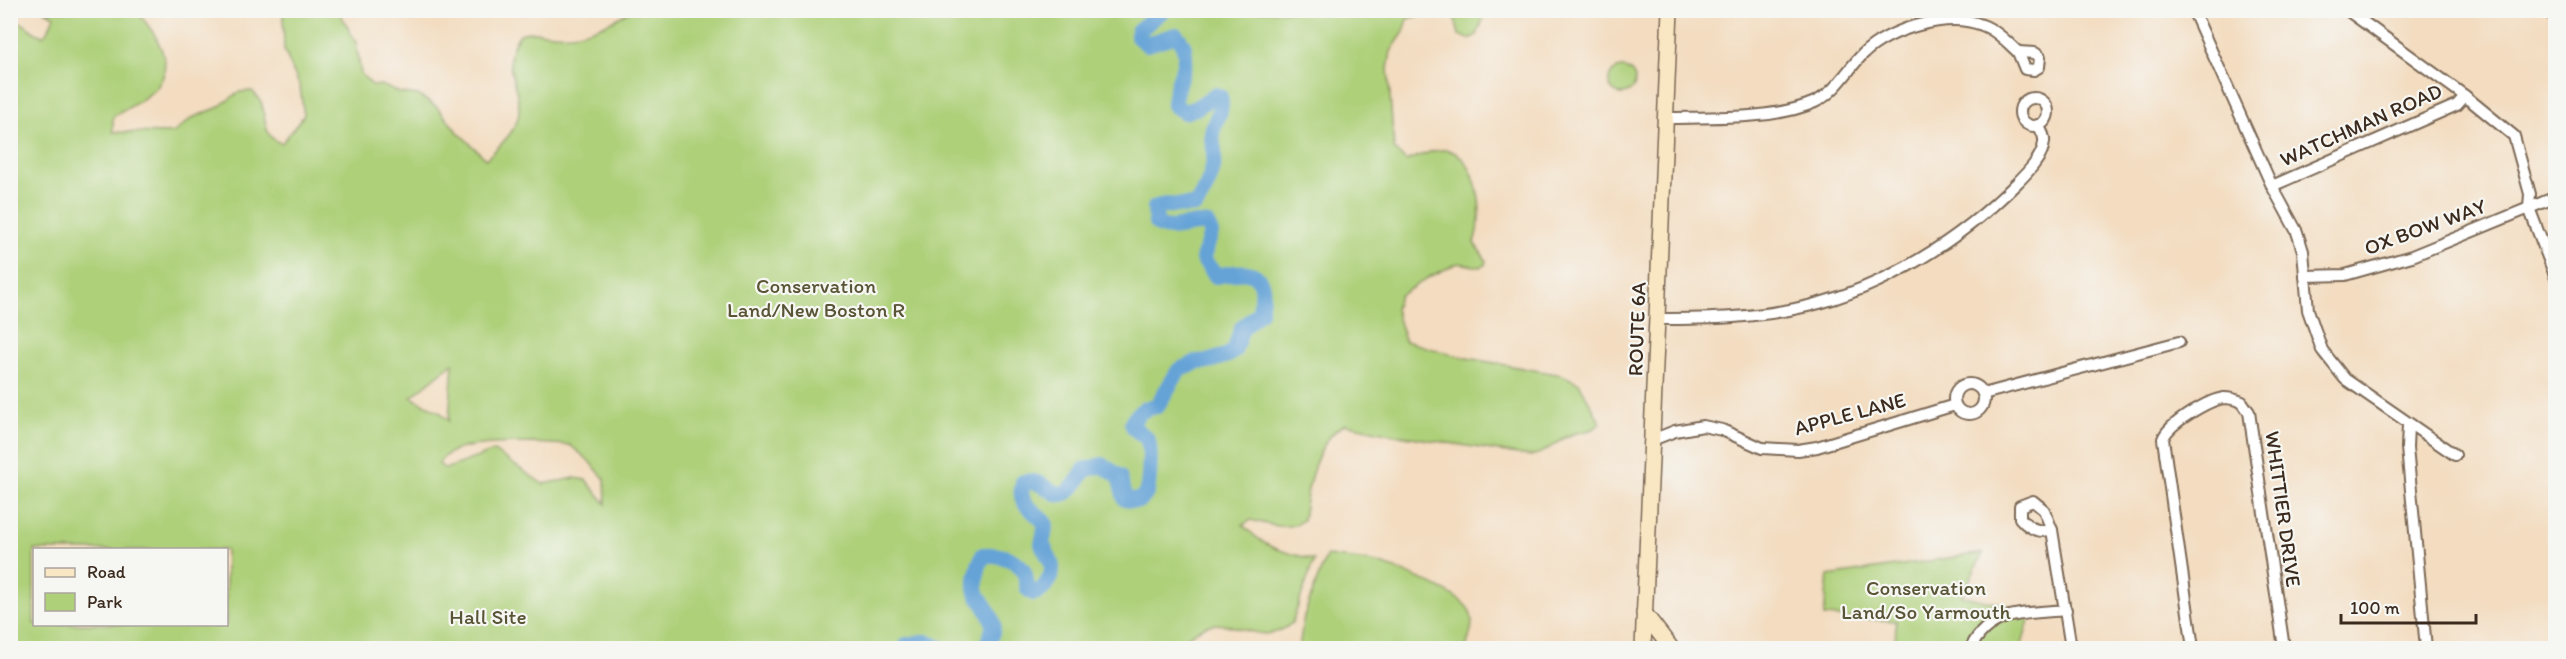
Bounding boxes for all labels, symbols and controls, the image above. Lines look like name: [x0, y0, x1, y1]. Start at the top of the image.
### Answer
street label: WATCHMAN ROAD: [2276, 78, 2446, 172]
street label: OX BOW WAY: [2361, 193, 2489, 260]
park label: Conservation Land/New Boston R: [727, 273, 905, 322]
street label: ROUTE 6A: [1622, 281, 1651, 377]
street label: APPLE LANE: [1791, 387, 1908, 440]
street label: WHITTIER DRIVE: [2260, 429, 2307, 589]
legend: [33, 548, 228, 626]
text: Road: [87, 561, 126, 583]
park label: Conservation Land/So Yarmouth: [1841, 575, 2012, 624]
scale bar: [2341, 587, 2476, 625]
text: Park: [87, 591, 122, 613]
text: 100 m: [2350, 597, 2400, 619]
park label: Hall Site: [449, 604, 527, 629]

